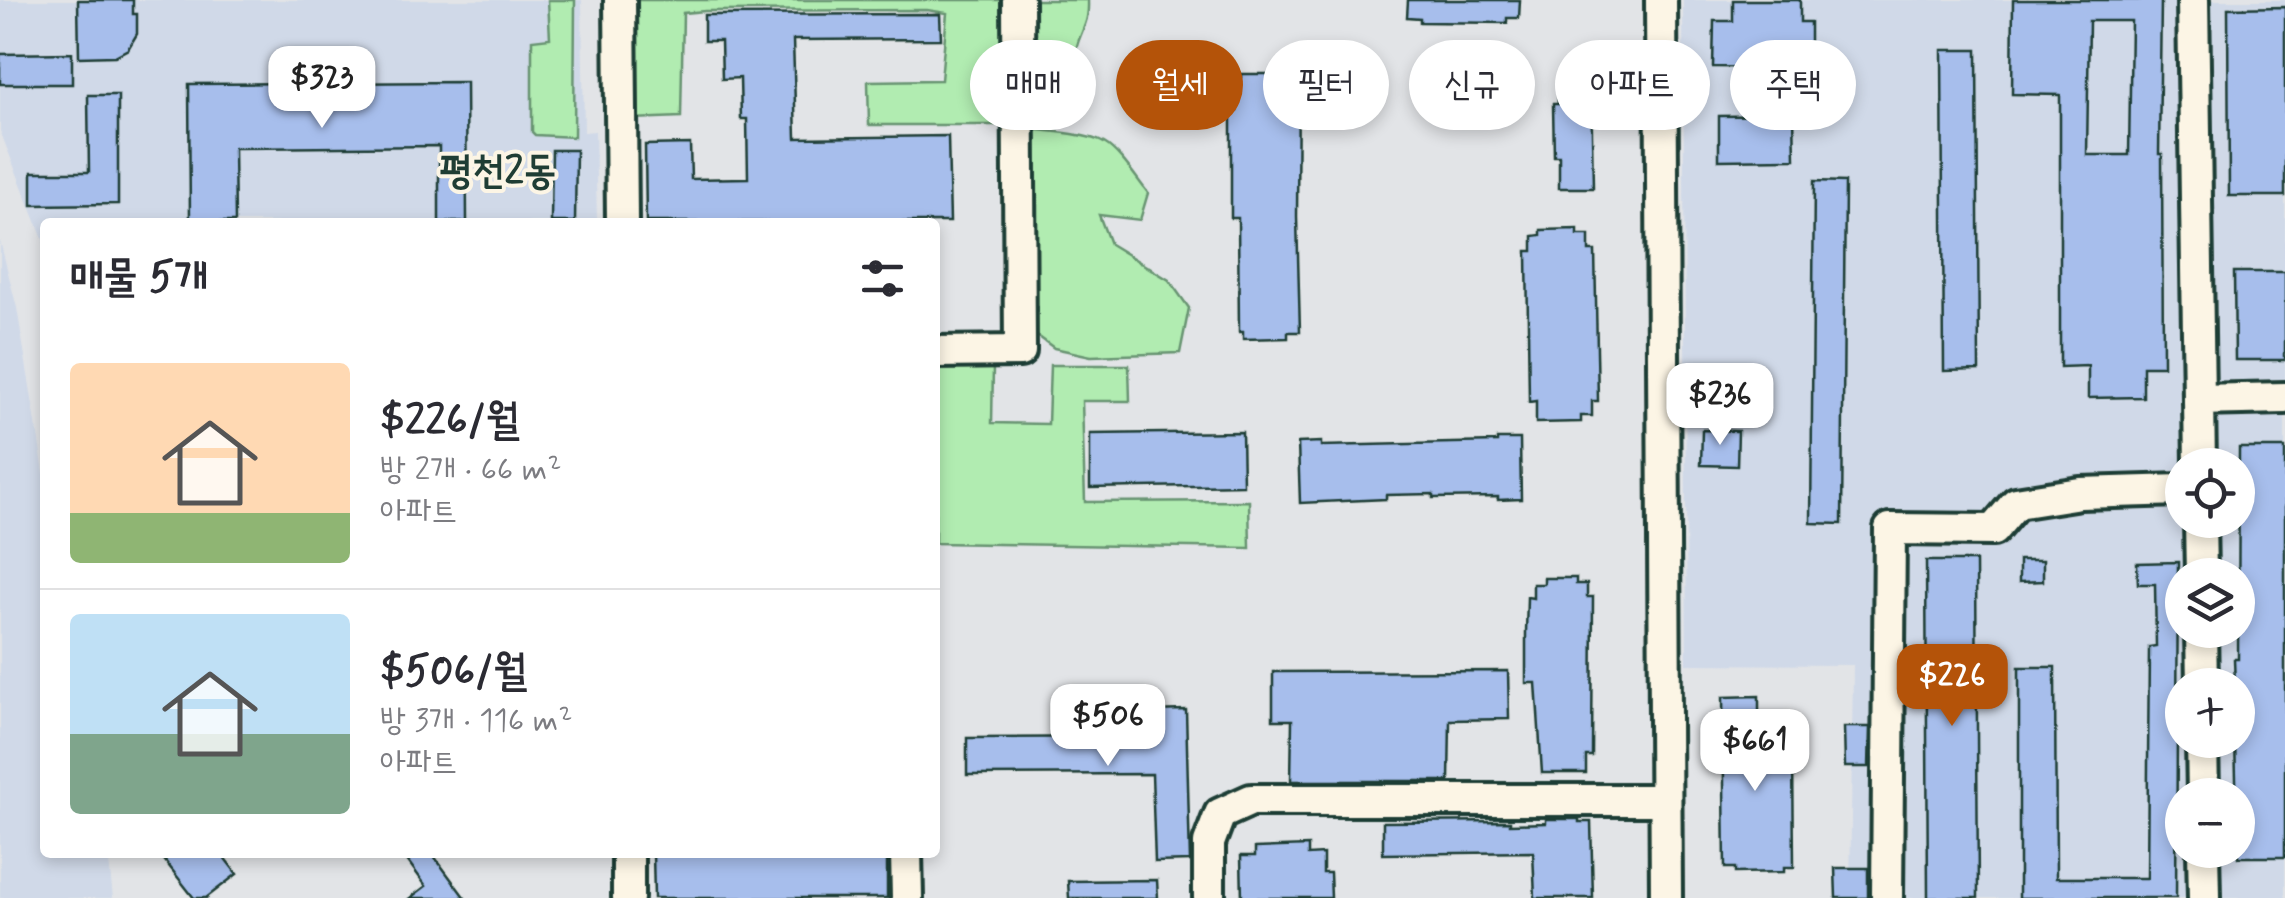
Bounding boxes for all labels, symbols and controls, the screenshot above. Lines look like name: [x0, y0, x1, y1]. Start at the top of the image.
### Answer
chip: 매매: [970, 40, 1096, 130]
chip: 월세: [1116, 40, 1243, 130]
chip: 필터: [1263, 40, 1389, 130]
chip: 신규: [1409, 40, 1535, 130]
chip: 아파트: [1555, 40, 1710, 130]
chip: 주택: [1730, 40, 1856, 130]
pin: $323: [263, 46, 381, 131]
text: $323: [290, 57, 354, 99]
district label: 평천2동: [440, 146, 556, 198]
text: 매물 5개: [70, 251, 208, 306]
icon: filters: [855, 251, 910, 306]
pin: $236: [1661, 363, 1779, 448]
text: $236: [1688, 374, 1752, 416]
text: $226/월: [380, 394, 520, 449]
icon: home: [150, 403, 270, 523]
map controls: [2165, 448, 2255, 868]
button: locate: [2165, 448, 2255, 538]
text: 방 2개 · 66 m²: [380, 449, 561, 491]
text: 아파트: [380, 491, 457, 533]
button: layers: [2165, 558, 2255, 648]
pin: $226: [1893, 644, 2011, 729]
text: $506/월: [380, 645, 527, 700]
icon: home: [150, 654, 270, 774]
text: $226: [1919, 655, 1985, 697]
button: +: [2165, 668, 2255, 758]
pin: $506: [1049, 684, 1167, 769]
text: $506: [1072, 695, 1144, 737]
text: 방 3개 · 116 m²: [380, 700, 573, 742]
pin: $661: [1696, 709, 1814, 794]
text: $661: [1722, 720, 1788, 762]
text: 아파트: [380, 742, 457, 784]
button: −: [2165, 778, 2255, 868]

